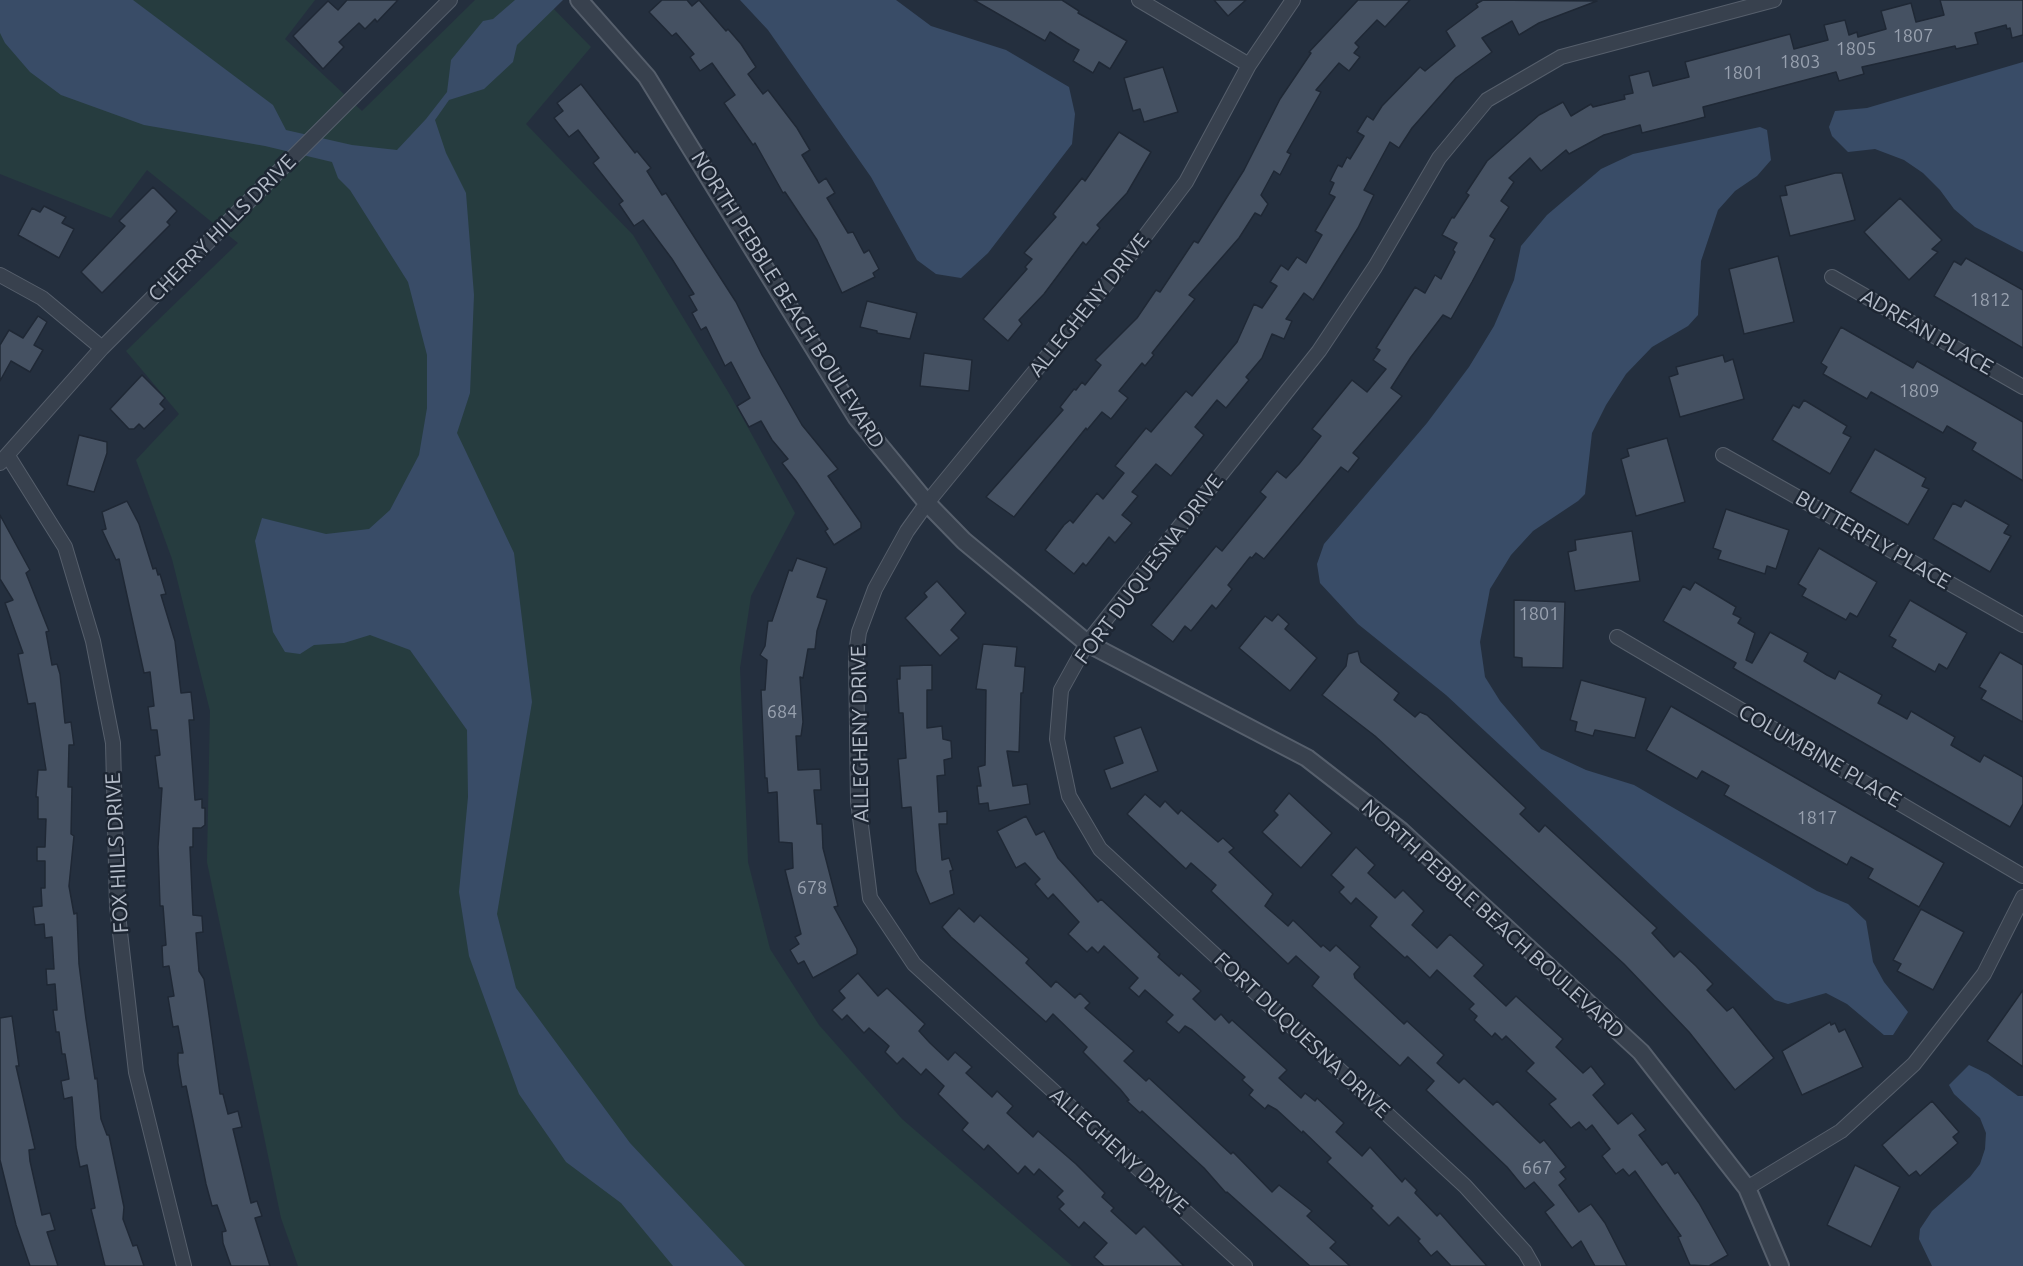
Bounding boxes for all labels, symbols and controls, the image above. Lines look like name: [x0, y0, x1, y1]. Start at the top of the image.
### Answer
house number: 1807: [1893, 25, 1933, 47]
house number: 1805: [1836, 38, 1876, 60]
house number: 1803: [1780, 51, 1820, 73]
house number: 1801: [1723, 62, 1763, 84]
street label: NORTH PEBBLE BEACH BOULEVARD: [686, 147, 890, 453]
street label: CHERRY HILLS DRIVE: [143, 149, 301, 307]
street label: ALLEGHENY DRIVE: [1023, 228, 1155, 382]
street label: ADREAN PLACE: [1856, 284, 1998, 380]
house number: 1812: [1970, 289, 2010, 311]
house number: 1809: [1899, 380, 1939, 402]
street label: FORT DUQUESNA DRIVE: [1069, 469, 1229, 669]
street label: BUTTERFLY PLACE: [1791, 485, 1955, 595]
house number: 1801: [1519, 603, 1559, 625]
street label: ALLEGHENY DRIVE: [846, 645, 874, 823]
street label: COLUMBINE PLACE: [1734, 699, 1906, 813]
house number: 684: [767, 701, 797, 723]
street label: FOX HILLS DRIVE: [100, 772, 134, 934]
street label: NORTH PEBBLE BEACH BOULEVARD: [1356, 794, 1630, 1044]
house number: 1817: [1797, 807, 1837, 829]
house number: 678: [797, 877, 827, 899]
street label: FORT DUQUESNA DRIVE: [1209, 947, 1395, 1123]
street label: ALLEGHENY DRIVE: [1045, 1082, 1193, 1220]
house number: 667: [1522, 1157, 1552, 1179]

